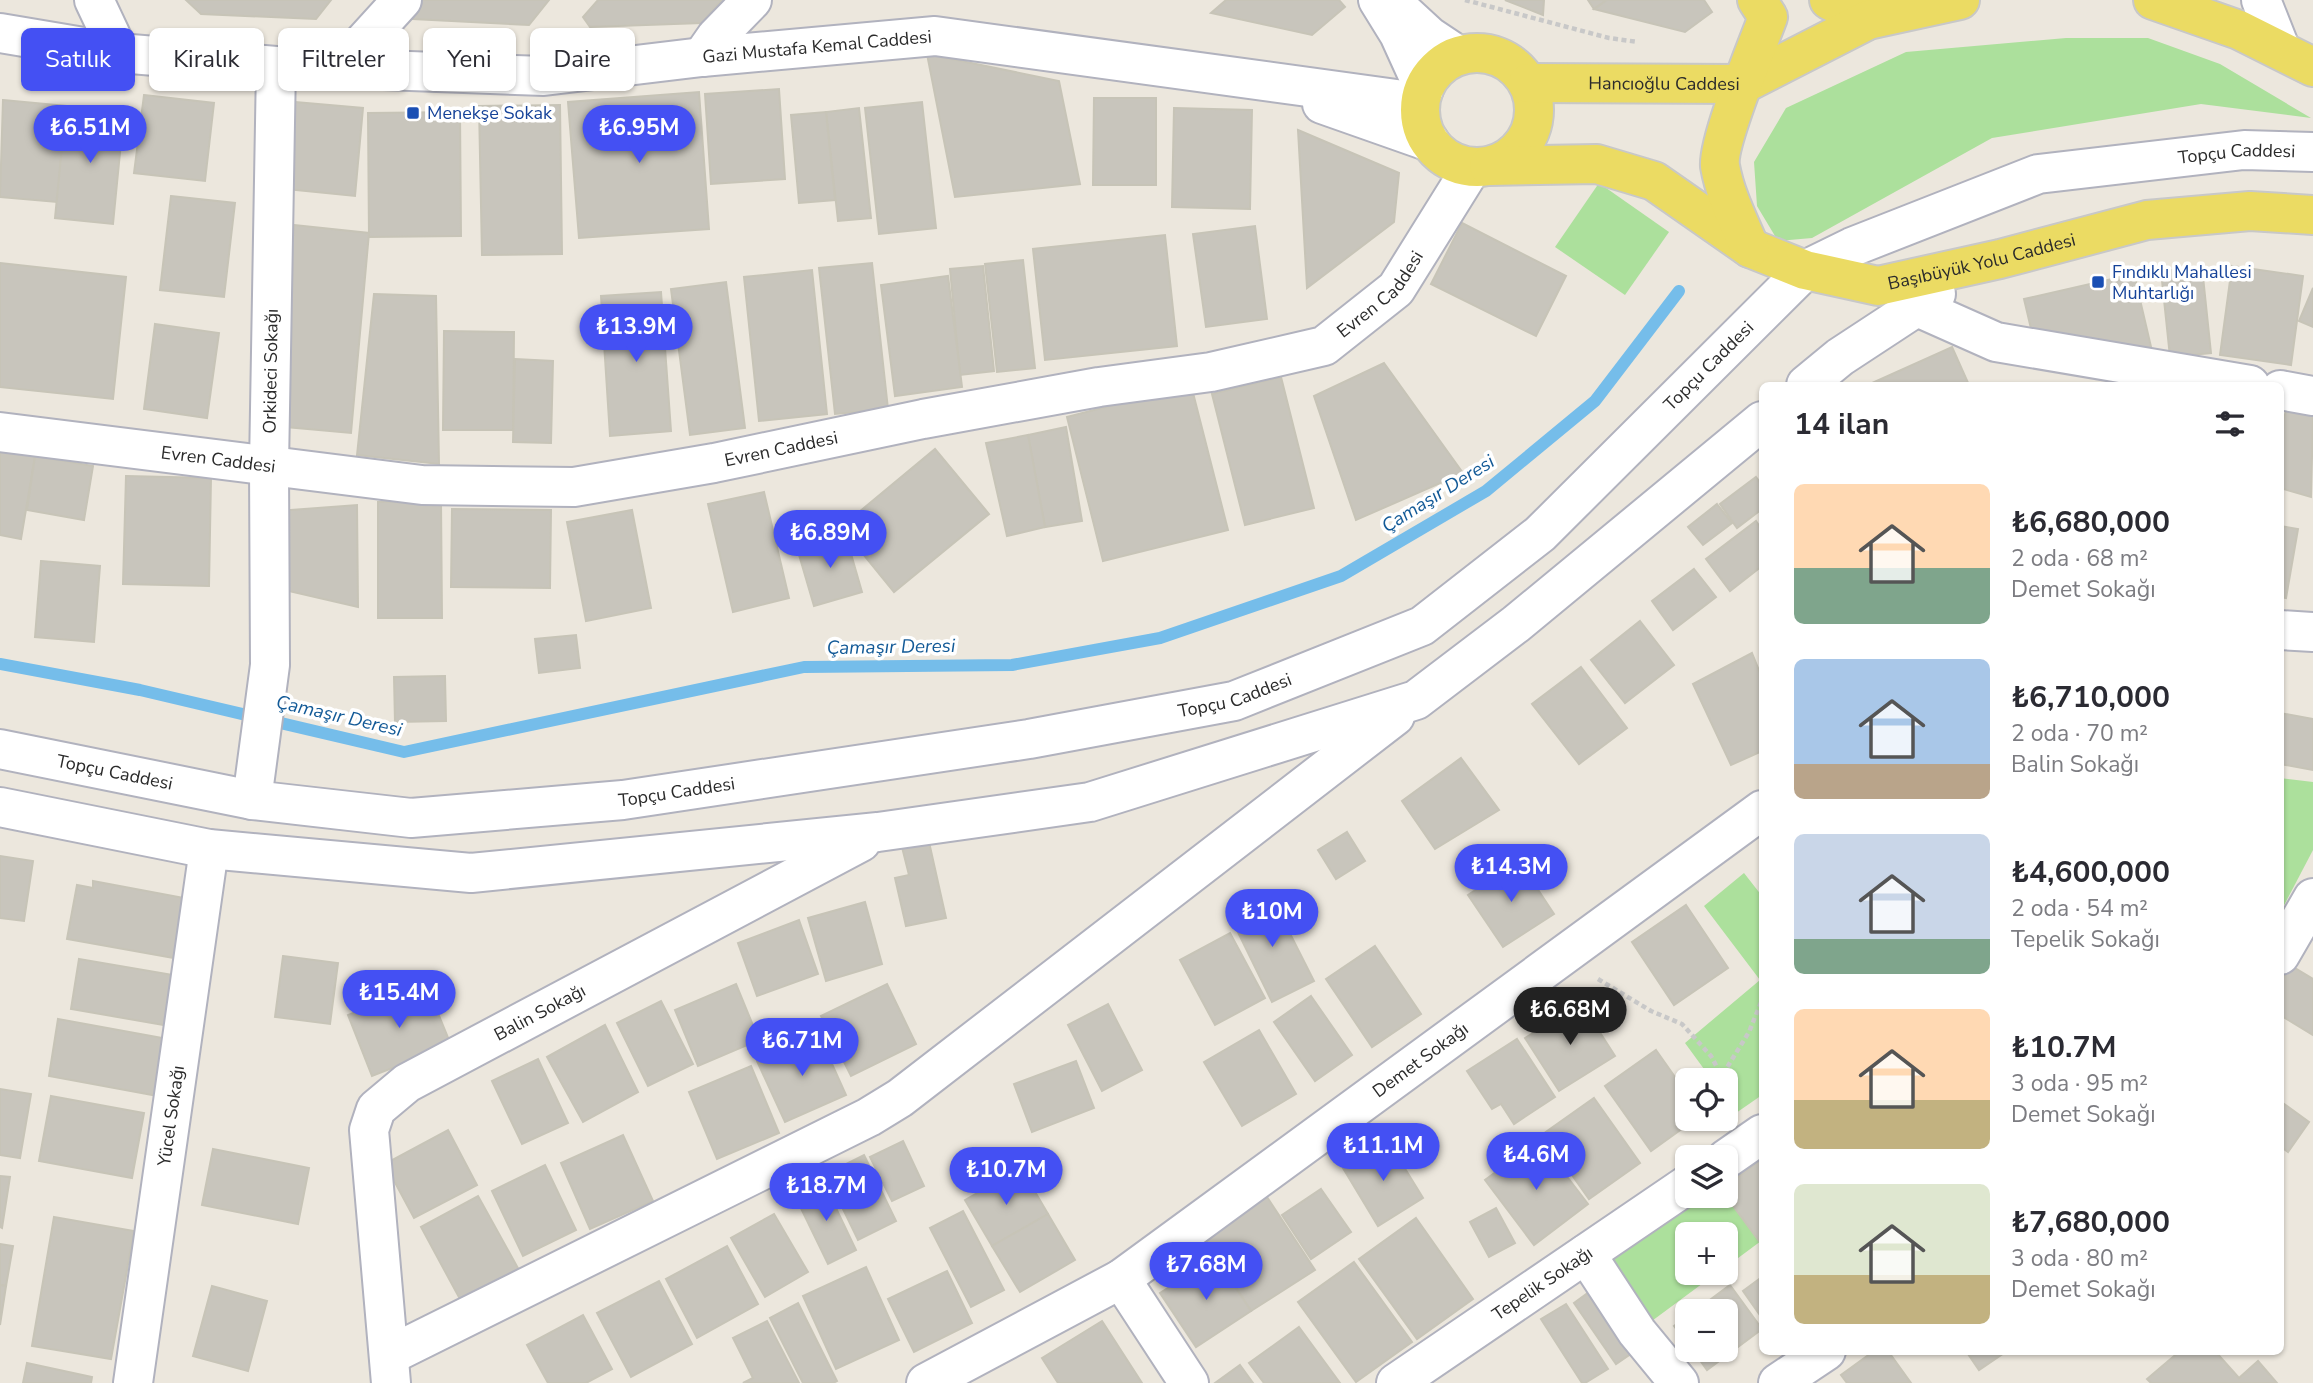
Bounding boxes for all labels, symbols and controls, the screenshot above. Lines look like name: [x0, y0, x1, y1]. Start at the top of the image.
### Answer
street label: Gazi Mustafa Kemal Caddesi: [701, 24, 933, 69]
chip: Satılık: [21, 28, 135, 91]
chip: Kiralık: [149, 28, 264, 91]
chip: Filtreler: [278, 28, 409, 91]
chip: Yeni: [423, 28, 516, 91]
chip: Daire: [530, 28, 635, 91]
street label: Hancıoğlu Caddesi: [1588, 71, 1740, 96]
place label: Menekşe Sokak: [427, 101, 553, 125]
marker: Menekşe Sokak: [405, 105, 421, 121]
pin: ₺6.51M: [33, 106, 147, 165]
pin: ₺6.95M: [582, 106, 696, 165]
text: ₺6.51M: [50, 112, 130, 143]
text: ₺6.95M: [599, 112, 679, 143]
street label: Topçu Caddesi: [2177, 138, 2296, 170]
street label: Başıbüyük Yolu Caddesi: [1885, 227, 2078, 296]
street label: Evren Caddesi: [1332, 246, 1429, 343]
place label: Fındıklı Mahallesi Muhtarlığı: [2112, 260, 2252, 305]
marker: Fındıklı Mahallesi Muhtarlığı: [2090, 274, 2106, 290]
pin: ₺13.9M: [579, 304, 693, 364]
street label: Orkideci Sokağı: [258, 309, 284, 434]
text: ₺13.9M: [596, 311, 676, 342]
street label: Topçu Caddesi: [1658, 316, 1759, 416]
text: 14 ilan: [1794, 404, 1889, 445]
icon: filters: [2211, 405, 2249, 443]
street label: Evren Caddesi: [722, 425, 840, 472]
street label: Evren Caddesi: [160, 440, 277, 479]
water label: Çamaşır Deresi: [1377, 449, 1500, 539]
text: ₺6,680,000: [2011, 502, 2170, 543]
pin: ₺6.89M: [773, 510, 887, 570]
icon: home: [1850, 512, 1934, 596]
text: ₺6.89M: [790, 517, 870, 548]
text: 2 oda · 68 m²: [2011, 543, 2148, 574]
text: Demet Sokağı: [2011, 574, 2156, 605]
water label: Çamaşır Deresi: [826, 633, 956, 661]
street label: Topçu Caddesi: [1176, 667, 1295, 723]
text: ₺6,710,000: [2011, 677, 2170, 718]
icon: home: [1850, 687, 1934, 771]
water label: Çamaşır Deresi: [273, 689, 405, 743]
text: 2 oda · 70 m²: [2011, 718, 2148, 749]
street label: Topçu Caddesi: [55, 749, 175, 796]
text: Balin Sokağı: [2011, 749, 2139, 780]
street label: Topçu Caddesi: [617, 771, 737, 812]
pin: ₺14.3M: [1454, 844, 1568, 904]
text: ₺14.3M: [1471, 851, 1551, 882]
text: ₺4,600,000: [2011, 852, 2170, 893]
icon: home: [1850, 862, 1934, 946]
pin: ₺10M: [1231, 890, 1313, 949]
text: 2 oda · 54 m²: [2011, 893, 2148, 924]
text: ₺10M: [1241, 896, 1303, 927]
text: Tepelik Sokağı: [2011, 924, 2160, 955]
pin: ₺15.4M: [342, 970, 456, 1030]
text: ₺15.4M: [359, 977, 439, 1008]
street label: Balin Sokağı: [490, 978, 590, 1047]
pin: ₺6.68M: [1513, 988, 1627, 1047]
text: ₺6.68M: [1530, 994, 1610, 1025]
street label: Demet Sokağı: [1368, 1017, 1473, 1103]
pin: ₺6.71M: [745, 1018, 859, 1078]
text: ₺6.71M: [762, 1025, 842, 1056]
text: ₺10.7M: [2011, 1027, 2116, 1068]
icon: home: [1850, 1037, 1934, 1121]
street label: Yücel Sokağı: [152, 1064, 190, 1169]
map controls: [1675, 1068, 1738, 1362]
button: locate: [1675, 1068, 1738, 1131]
text: 3 oda · 95 m²: [2011, 1068, 2148, 1099]
text: Demet Sokağı: [2011, 1099, 2156, 1130]
pin: ₺11.1M: [1326, 1124, 1440, 1183]
text: ₺11.1M: [1343, 1130, 1423, 1161]
pin: ₺4.6M: [1487, 1132, 1585, 1192]
text: ₺4.6M: [1502, 1139, 1570, 1170]
button: layers: [1675, 1145, 1738, 1208]
pin: ₺10.7M: [949, 1148, 1063, 1207]
text: ₺10.7M: [966, 1154, 1046, 1185]
pin: ₺18.7M: [769, 1164, 883, 1223]
text: ₺18.7M: [786, 1170, 866, 1201]
text: ₺7,680,000: [2011, 1202, 2170, 1243]
icon: home: [1850, 1212, 1934, 1296]
button: +: [1675, 1222, 1738, 1285]
street label: Tepelik Sokağı: [1487, 1241, 1597, 1326]
pin: ₺7.68M: [1149, 1242, 1263, 1302]
text: 3 oda · 80 m²: [2011, 1243, 2148, 1274]
text: ₺7.68M: [1166, 1249, 1246, 1280]
text: Demet Sokağı: [2011, 1274, 2156, 1305]
button: −: [1675, 1299, 1738, 1362]

